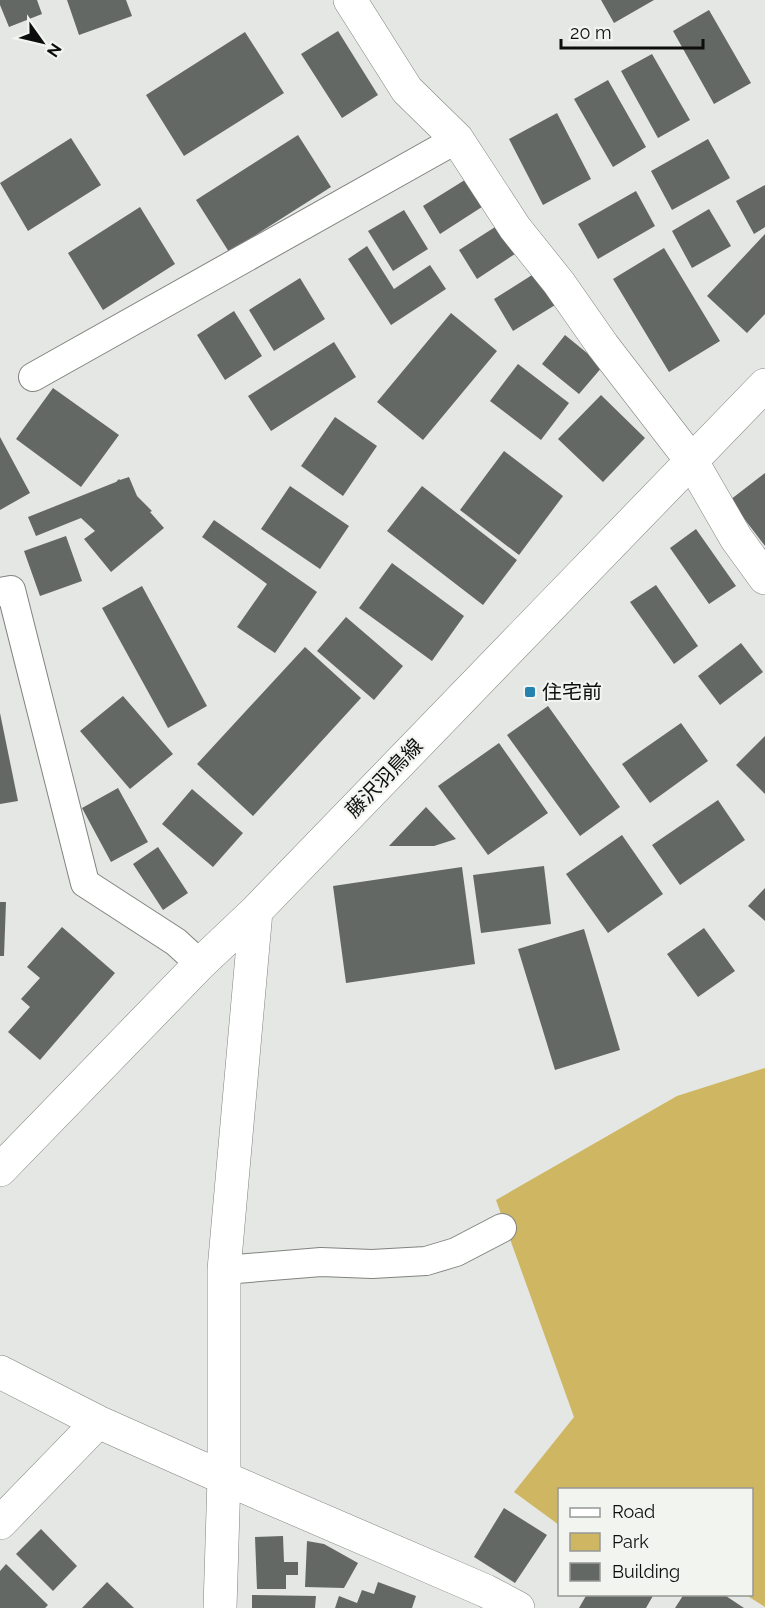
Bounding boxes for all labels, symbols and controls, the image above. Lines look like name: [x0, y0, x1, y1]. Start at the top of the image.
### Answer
north arrow: [12, 12, 72, 72]
scale bar: [561, 12, 704, 50]
text: 20 m: [570, 22, 612, 43]
text: N: [43, 40, 65, 60]
place label: 住宅前: [542, 680, 602, 704]
marker: 住宅前: [523, 685, 537, 699]
street label: 藤沢羽鳥線: [341, 734, 427, 822]
legend: [558, 1488, 753, 1596]
text: Road: [612, 1501, 655, 1522]
text: Park: [612, 1531, 649, 1552]
text: Building: [612, 1561, 680, 1582]

